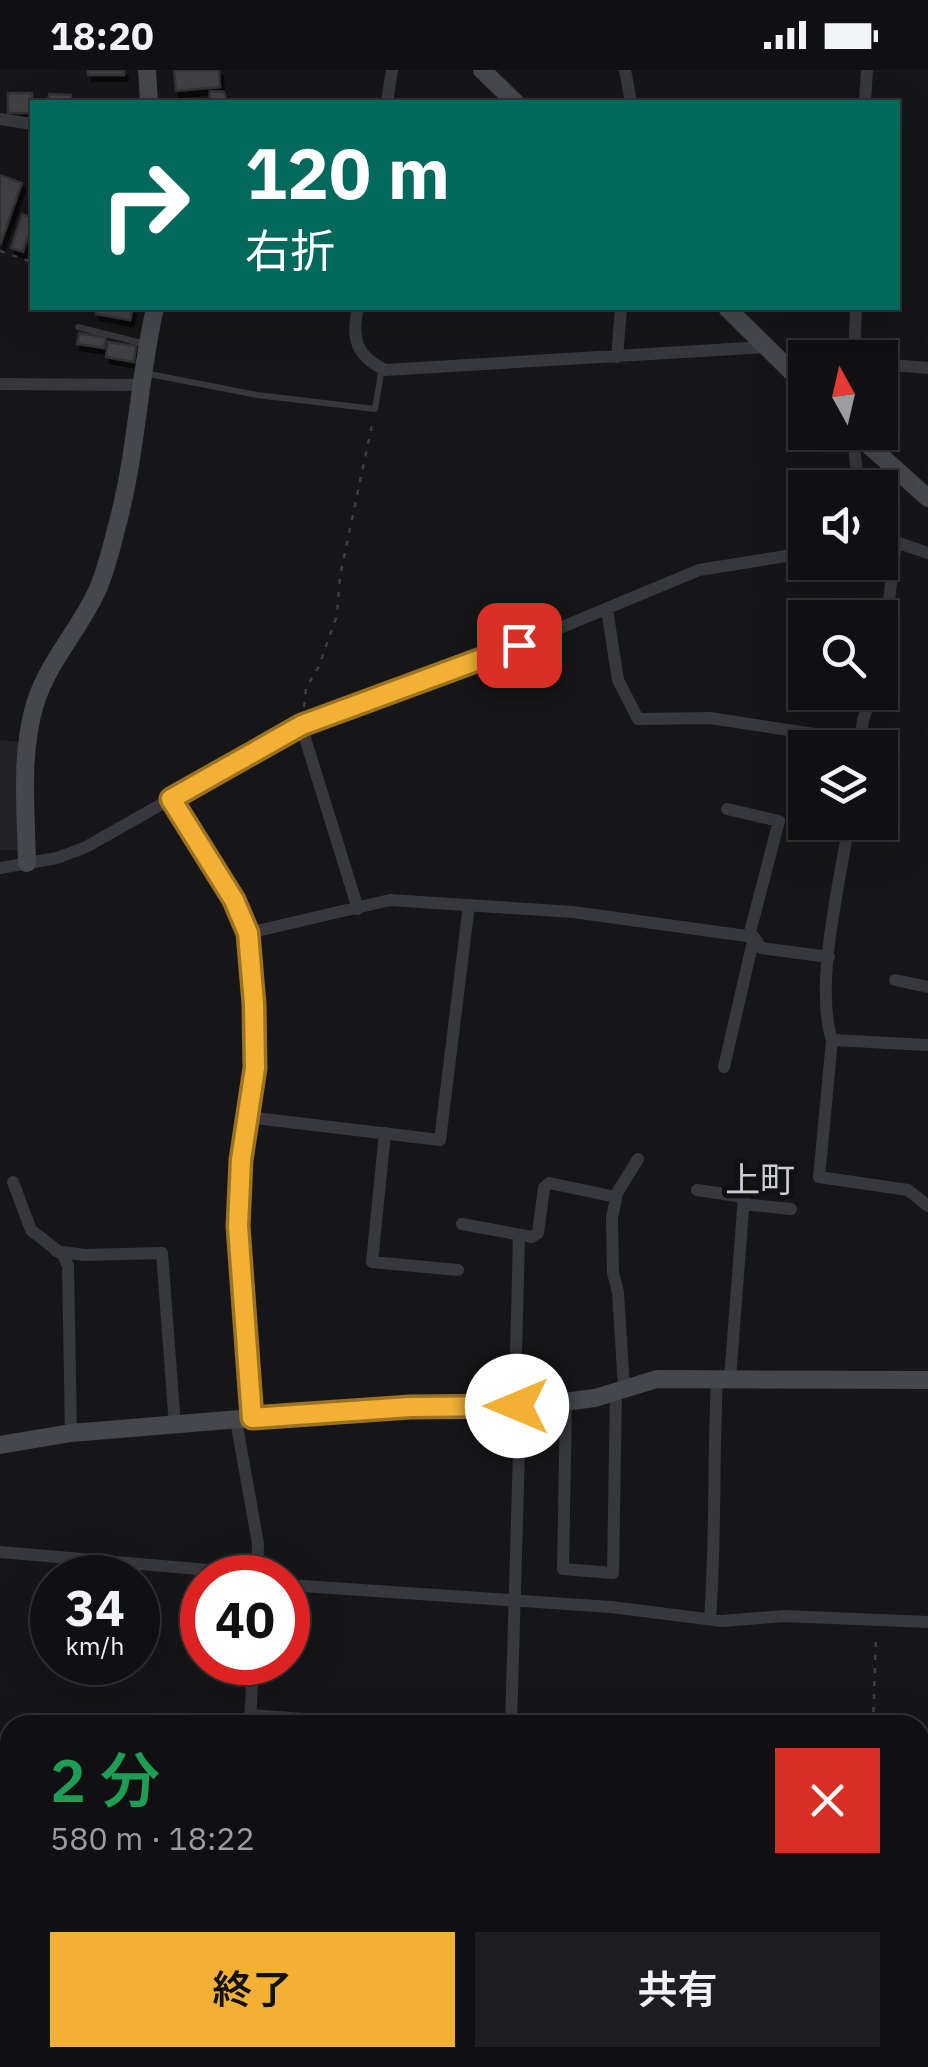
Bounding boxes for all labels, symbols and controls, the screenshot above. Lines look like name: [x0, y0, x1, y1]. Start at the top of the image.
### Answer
text: 18:20: [50, 11, 154, 60]
text: 120 m: [245, 127, 450, 218]
icon: right: [80, 140, 210, 270]
text: 右折: [245, 221, 335, 279]
north arrow: [788, 340, 898, 450]
map controls: [788, 340, 898, 840]
button: sound: [788, 470, 898, 580]
button: search: [788, 600, 898, 710]
pin: [477, 603, 562, 688]
icon: arrive: [492, 618, 547, 673]
button: layers: [788, 730, 898, 840]
district label: 上町: [725, 1156, 795, 1202]
position arrow: [465, 1354, 569, 1458]
speed limit sign: 40: [180, 1555, 310, 1685]
text: 34: [65, 1575, 125, 1640]
text: km/h: [66, 1629, 124, 1662]
text: 2 分: [50, 1740, 160, 1819]
button: close: [775, 1748, 880, 1853]
text: 580 m · 18:22: [50, 1817, 255, 1859]
button: 終了: [50, 1932, 455, 2047]
button: 共有: [475, 1932, 880, 2047]

